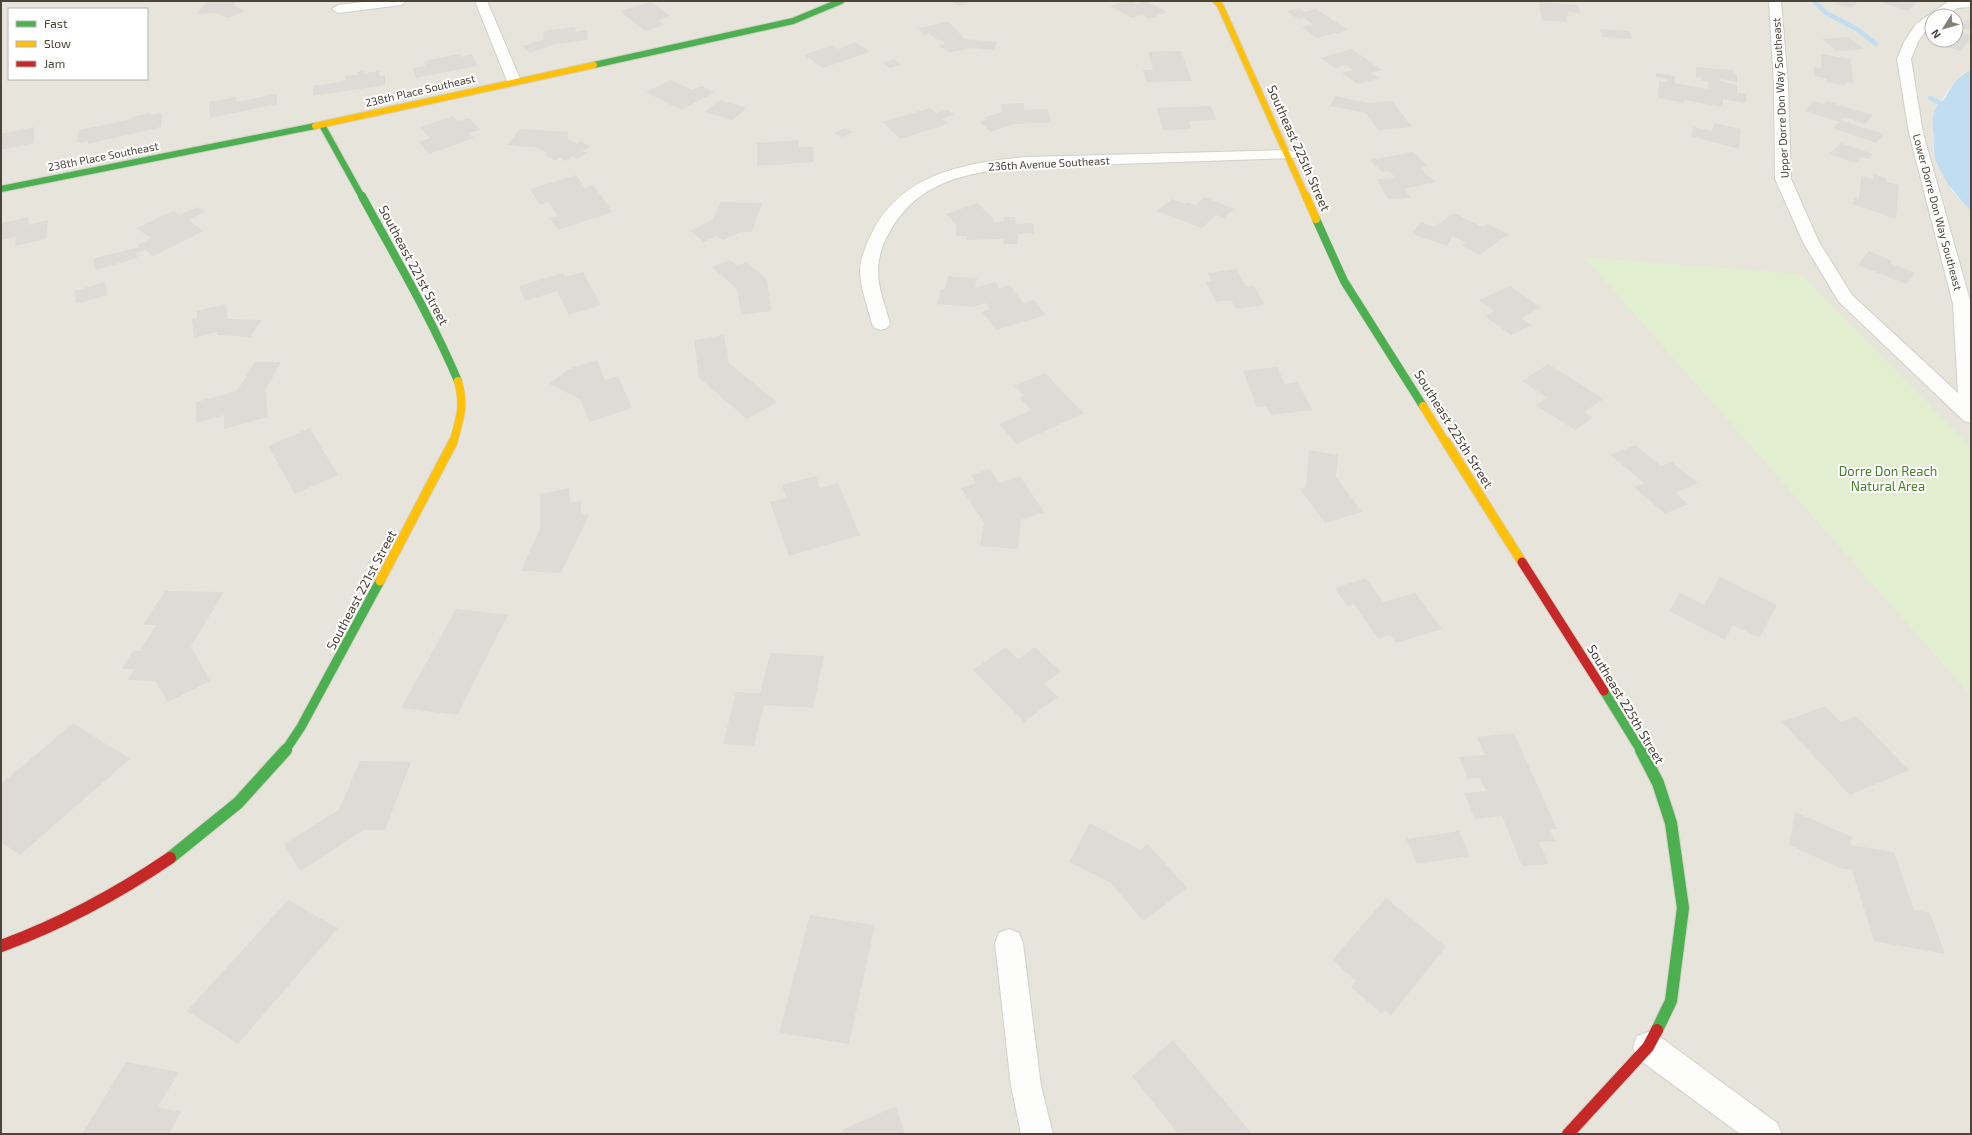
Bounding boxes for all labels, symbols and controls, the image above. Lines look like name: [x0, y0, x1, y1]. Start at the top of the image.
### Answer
legend: [8, 8, 148, 80]
north arrow: [1924, 8, 1964, 48]
text: Fast: [44, 16, 68, 30]
street label: Upper Dorre Don Way Southeast: [1769, 17, 1791, 179]
text: N: [1928, 27, 1943, 41]
text: Slow: [44, 36, 71, 50]
text: Jam: [44, 56, 65, 70]
street label: 238th Place Southeast: [364, 71, 476, 109]
street label: Southeast 225th Street: [1264, 82, 1334, 214]
street label: Lower Dorre Don Way Southeast: [1911, 132, 1965, 292]
street label: 238th Place Southeast: [47, 139, 159, 173]
street label: 236th Avenue Southeast: [988, 153, 1110, 173]
street label: Southeast 221st Street: [376, 202, 452, 328]
street label: Southeast 225th Street: [1411, 367, 1497, 491]
park label: Dorre Don Reach Natural Area: [1839, 463, 1937, 494]
street label: Southeast 221st Street: [323, 527, 399, 653]
street label: Southeast 225th Street: [1584, 641, 1668, 767]

